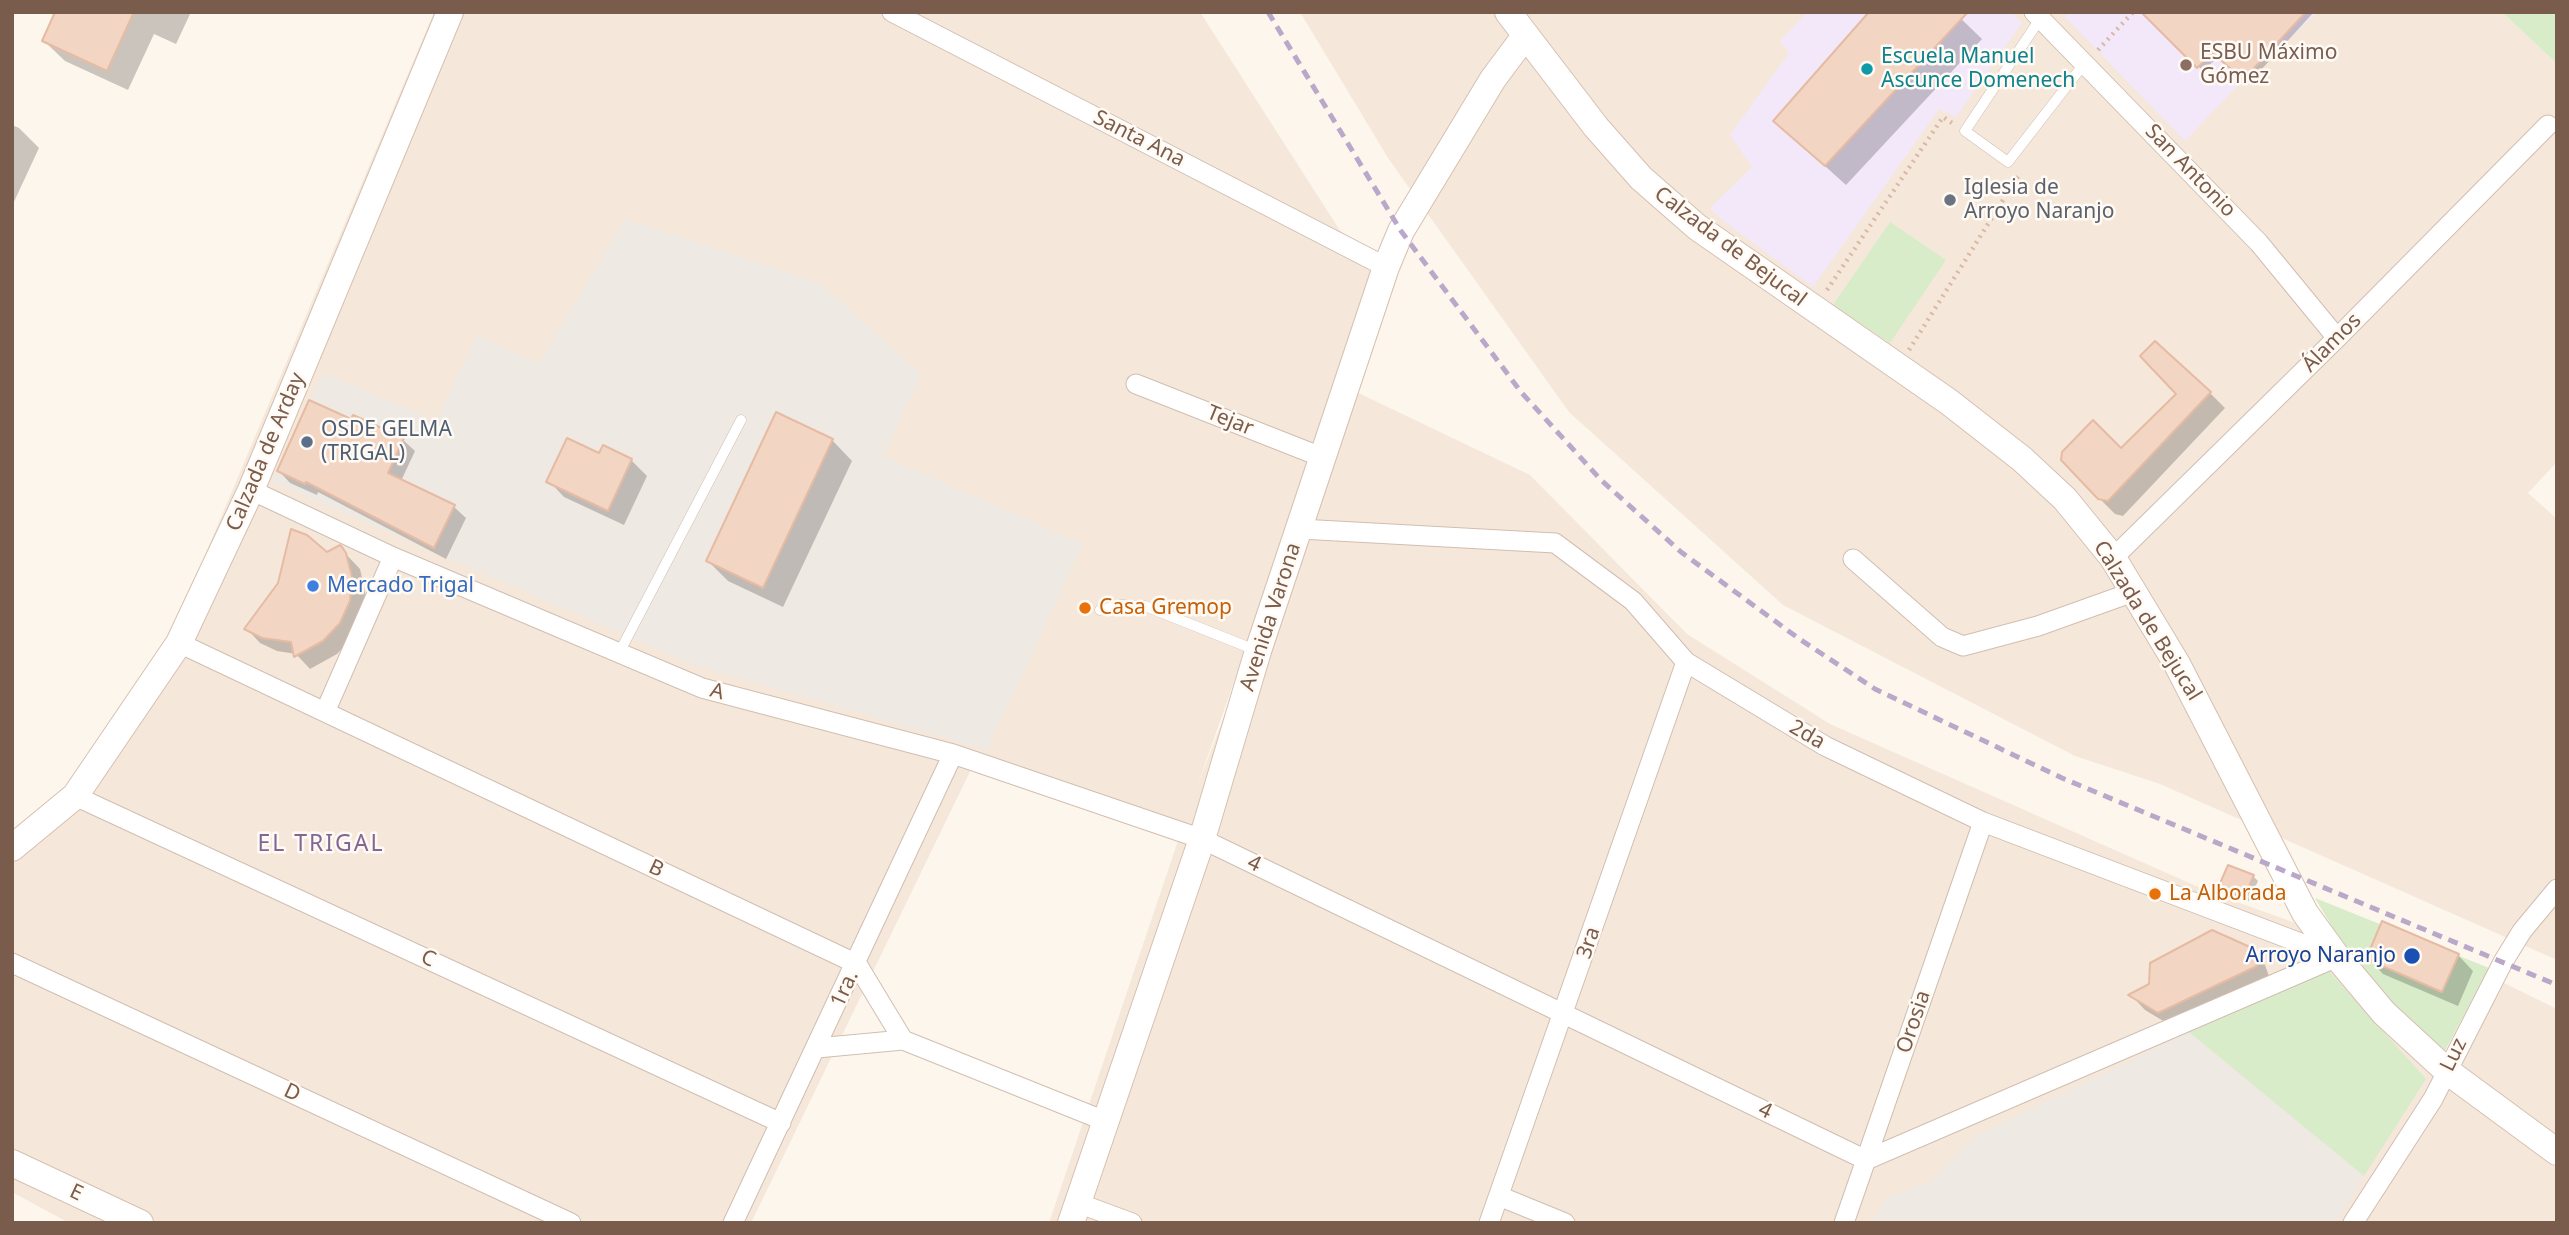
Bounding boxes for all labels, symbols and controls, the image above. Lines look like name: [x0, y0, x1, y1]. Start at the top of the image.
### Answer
place label: ESBU Máximo Gómez: [2200, 40, 2337, 90]
place label: Escuela Manuel Ascunce Domenech: [1881, 44, 2075, 94]
marker: ESBU Máximo Gómez: [2178, 57, 2194, 73]
marker: Escuela Manuel Ascunce Domenech: [1859, 61, 1875, 77]
street label: Santa Ana: [1089, 105, 1189, 173]
street label: San Antonio: [2139, 119, 2241, 223]
place label: Iglesia de Arroyo Naranjo: [1964, 175, 2114, 225]
street label: Calzada de Bejucal: [1649, 182, 1811, 312]
marker: Iglesia de Arroyo Naranjo: [1942, 192, 1958, 208]
street label: Álamos: [2297, 308, 2367, 378]
street label: Calzada de Arday: [221, 369, 311, 535]
street label: Tejar: [1203, 400, 1257, 442]
place label: OSDE GELMA (TRIGAL): [321, 417, 452, 467]
marker: OSDE GELMA (TRIGAL): [299, 434, 315, 450]
street label: Calzada de Bejucal: [2088, 536, 2206, 706]
street label: Avenida Varona: [1235, 540, 1307, 694]
place label: Mercado Trigal: [327, 573, 474, 599]
marker: Mercado Trigal: [305, 578, 321, 594]
place label: Casa Gremop: [1099, 595, 1232, 621]
marker: Casa Gremop: [1077, 600, 1093, 616]
street label: A: [707, 678, 727, 706]
street label: 2da: [1785, 715, 1829, 755]
district label: EL TRIGAL: [259, 830, 383, 858]
street label: 4: [1243, 850, 1265, 878]
street label: B: [644, 855, 668, 883]
place label: La Alborada: [2169, 881, 2286, 907]
marker: La Alborada: [2147, 886, 2163, 902]
street label: 3ra: [1572, 924, 1606, 962]
place label: Arroyo Naranjo: [2246, 943, 2396, 969]
street label: C: [417, 945, 439, 973]
marker: Arroyo Naranjo: [2402, 946, 2422, 966]
street label: 1ra.: [826, 967, 864, 1011]
street label: Orosia: [1892, 987, 1936, 1057]
street label: Luz: [2435, 1034, 2473, 1076]
street label: D: [280, 1078, 304, 1108]
street label: 4: [1754, 1097, 1776, 1125]
street label: E: [65, 1179, 87, 1207]

